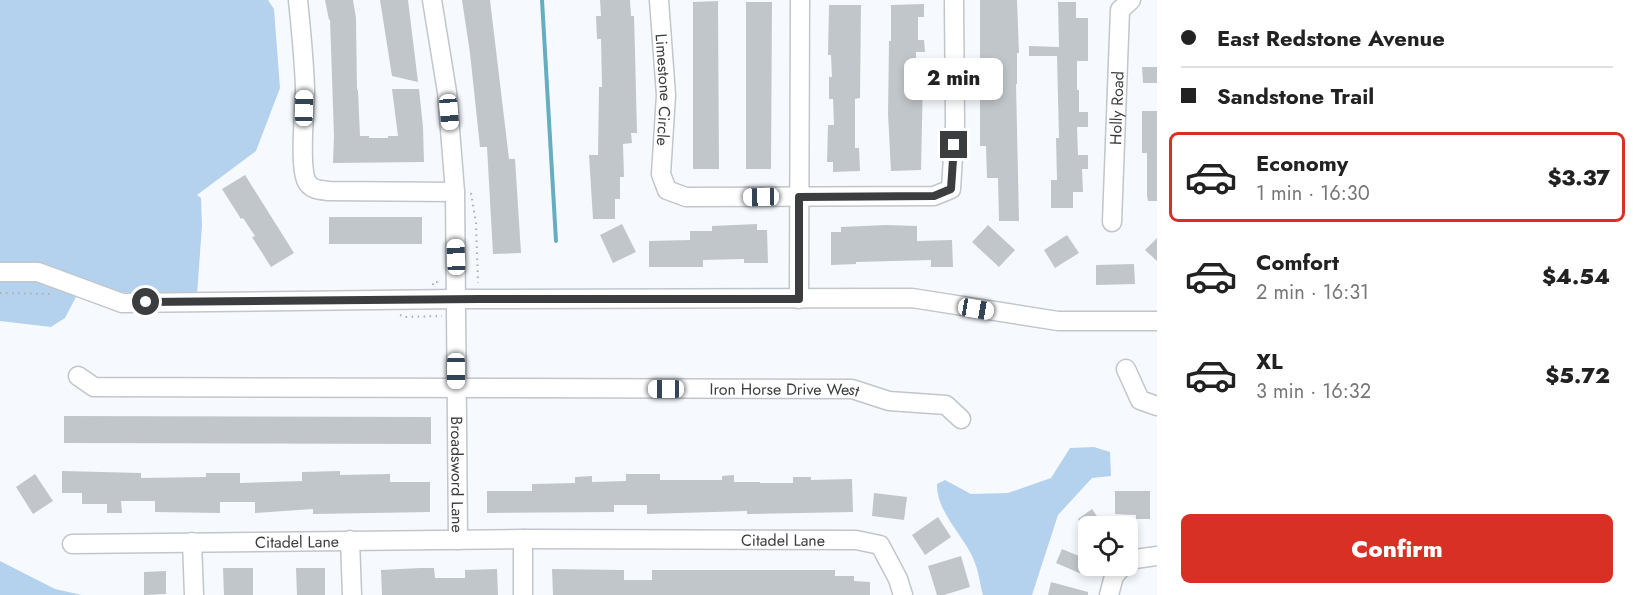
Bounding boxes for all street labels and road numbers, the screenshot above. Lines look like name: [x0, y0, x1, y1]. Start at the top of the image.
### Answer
street label: Limestone Circle: [650, 33, 677, 147]
street label: Holly Road: [1104, 71, 1130, 145]
street label: Iron Horse Drive West: [710, 378, 863, 403]
street label: Broadsword Lane: [445, 416, 469, 533]
street label: Citadel Lane: [741, 529, 825, 552]
street label: Citadel Lane: [255, 530, 339, 554]

